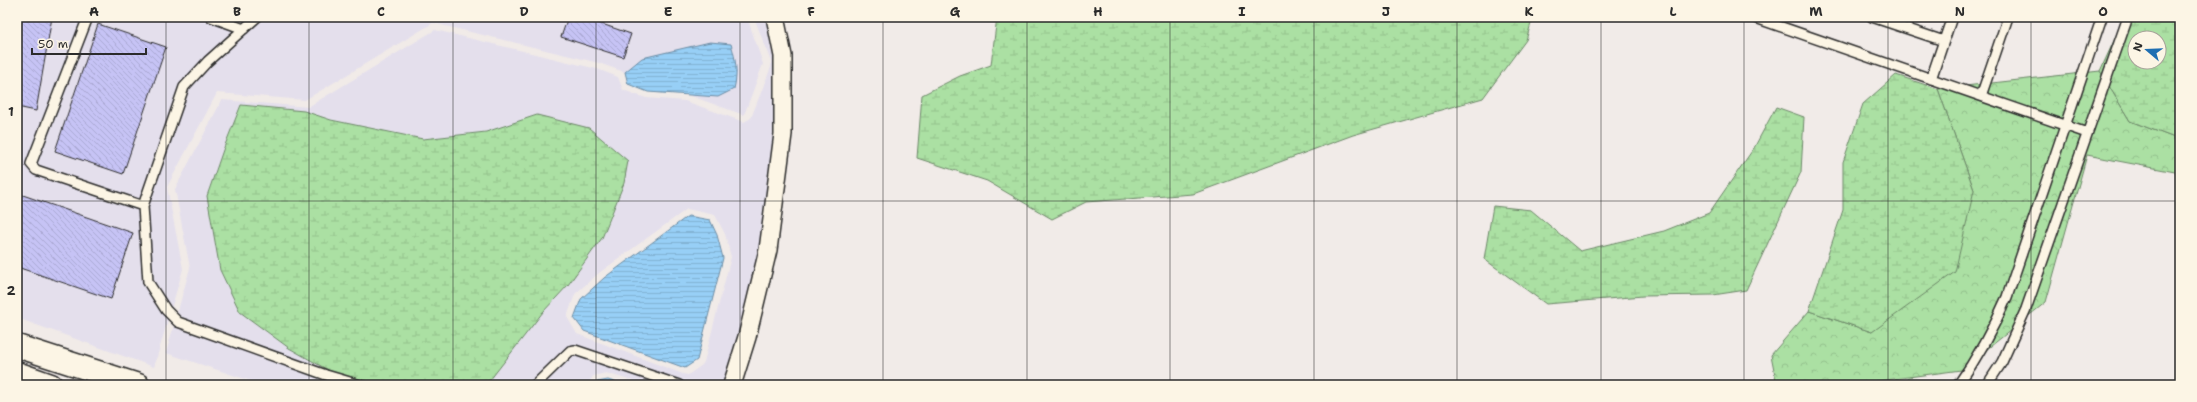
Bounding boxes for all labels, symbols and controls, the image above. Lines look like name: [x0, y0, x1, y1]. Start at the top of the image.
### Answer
text: A: [89, 3, 99, 20]
text: B: [233, 3, 241, 20]
text: C: [377, 3, 385, 20]
text: D: [519, 3, 529, 20]
text: E: [664, 3, 673, 20]
text: F: [807, 3, 815, 20]
text: G: [950, 3, 961, 20]
text: H: [1093, 3, 1103, 20]
text: I: [1238, 3, 1246, 20]
text: J: [1382, 3, 1390, 20]
text: K: [1525, 3, 1534, 20]
text: L: [1669, 3, 1677, 20]
text: M: [1809, 3, 1823, 20]
text: N: [1955, 3, 1965, 20]
text: O: [2098, 3, 2108, 20]
scale bar: [32, 30, 146, 56]
north arrow: [2127, 30, 2167, 70]
text: 50 m: [38, 36, 68, 52]
text: N: [2130, 40, 2147, 53]
text: 1: [8, 103, 14, 120]
text: 2: [6, 282, 16, 299]

